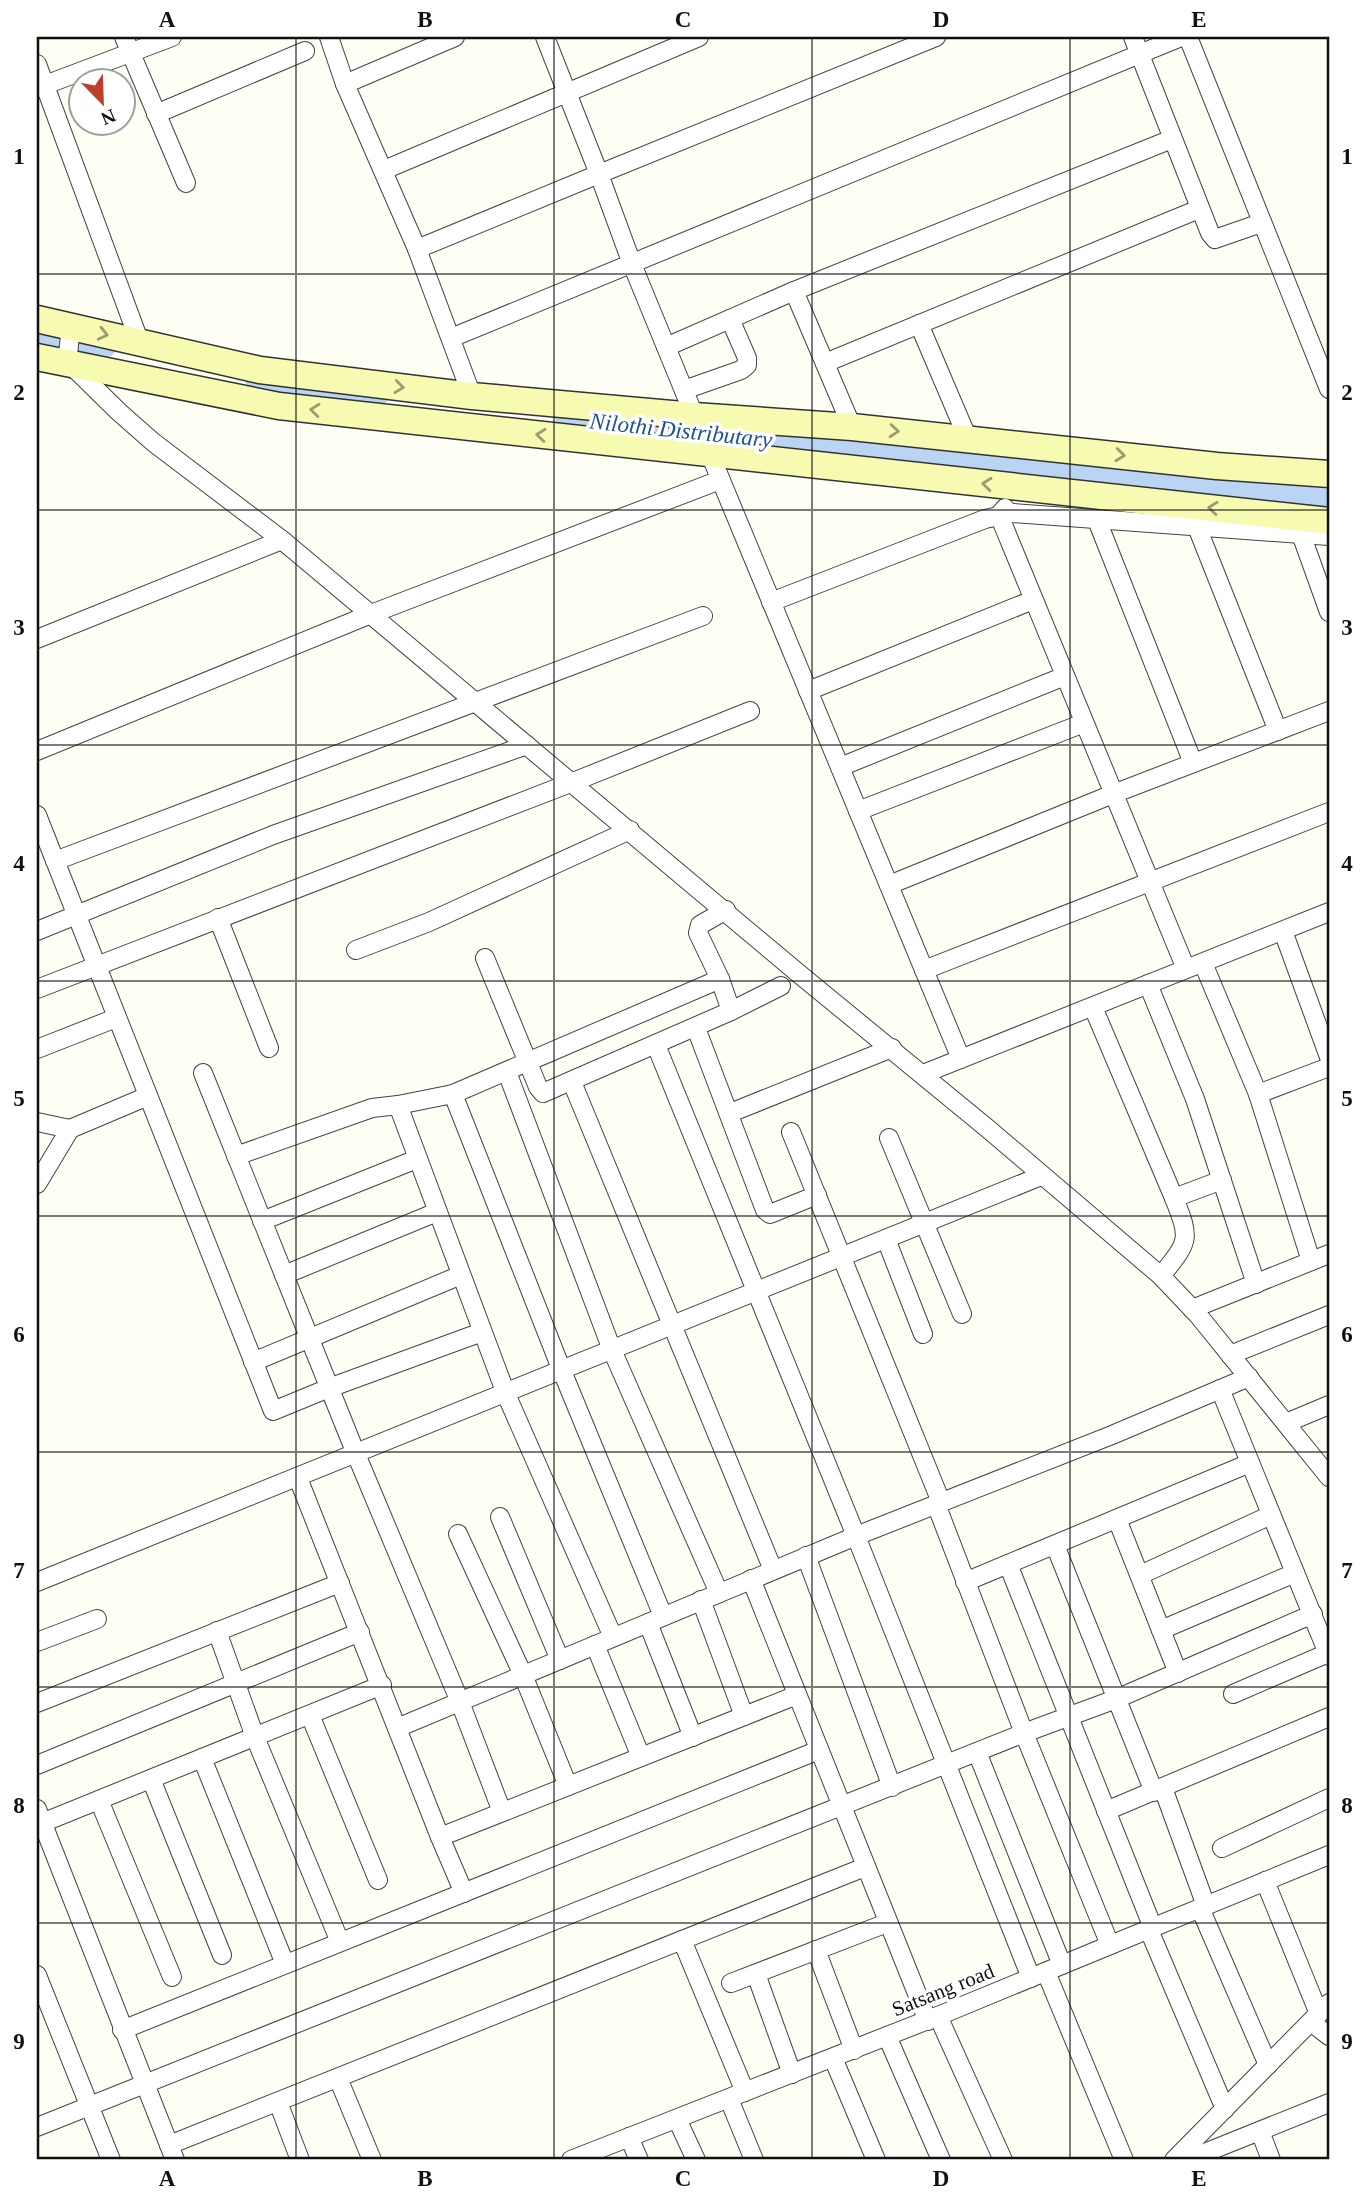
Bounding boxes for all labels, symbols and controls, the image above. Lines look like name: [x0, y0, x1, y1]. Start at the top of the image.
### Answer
text: A: [159, 7, 176, 32]
text: B: [417, 7, 433, 32]
text: C: [675, 7, 691, 32]
text: D: [933, 7, 949, 32]
text: E: [1191, 7, 1207, 32]
north arrow: [66, 66, 136, 136]
text: N: [98, 105, 119, 130]
text: 1: [13, 144, 25, 169]
text: 1: [1341, 144, 1353, 169]
one-way arrow: [97, 326, 109, 341]
one-way arrow: [394, 379, 405, 394]
text: 2: [13, 380, 25, 405]
text: 2: [1341, 380, 1353, 405]
one-way arrow: [309, 403, 321, 418]
water label: Nilothi Distributary: [587, 408, 774, 453]
one-way arrow: [889, 423, 900, 438]
one-way arrow: [535, 428, 546, 443]
one-way arrow: [1115, 448, 1126, 463]
one-way arrow: [981, 476, 992, 491]
one-way arrow: [1207, 501, 1219, 516]
text: 3: [13, 615, 25, 640]
text: 3: [1341, 615, 1353, 640]
text: 4: [13, 851, 25, 876]
text: 4: [1341, 851, 1353, 876]
text: 5: [13, 1086, 25, 1111]
text: 5: [1341, 1086, 1353, 1111]
text: 6: [13, 1322, 25, 1347]
text: 6: [1341, 1322, 1353, 1347]
text: 7: [13, 1558, 25, 1583]
text: 7: [1341, 1558, 1353, 1583]
text: 8: [13, 1793, 25, 1818]
text: 8: [1341, 1793, 1353, 1818]
street label: Satsang road: [888, 1958, 998, 2021]
text: 9: [13, 2029, 25, 2054]
text: 9: [1341, 2029, 1353, 2054]
text: A: [159, 2166, 176, 2191]
text: B: [417, 2166, 433, 2191]
text: C: [675, 2166, 691, 2191]
text: D: [933, 2166, 949, 2191]
text: E: [1191, 2166, 1207, 2191]

